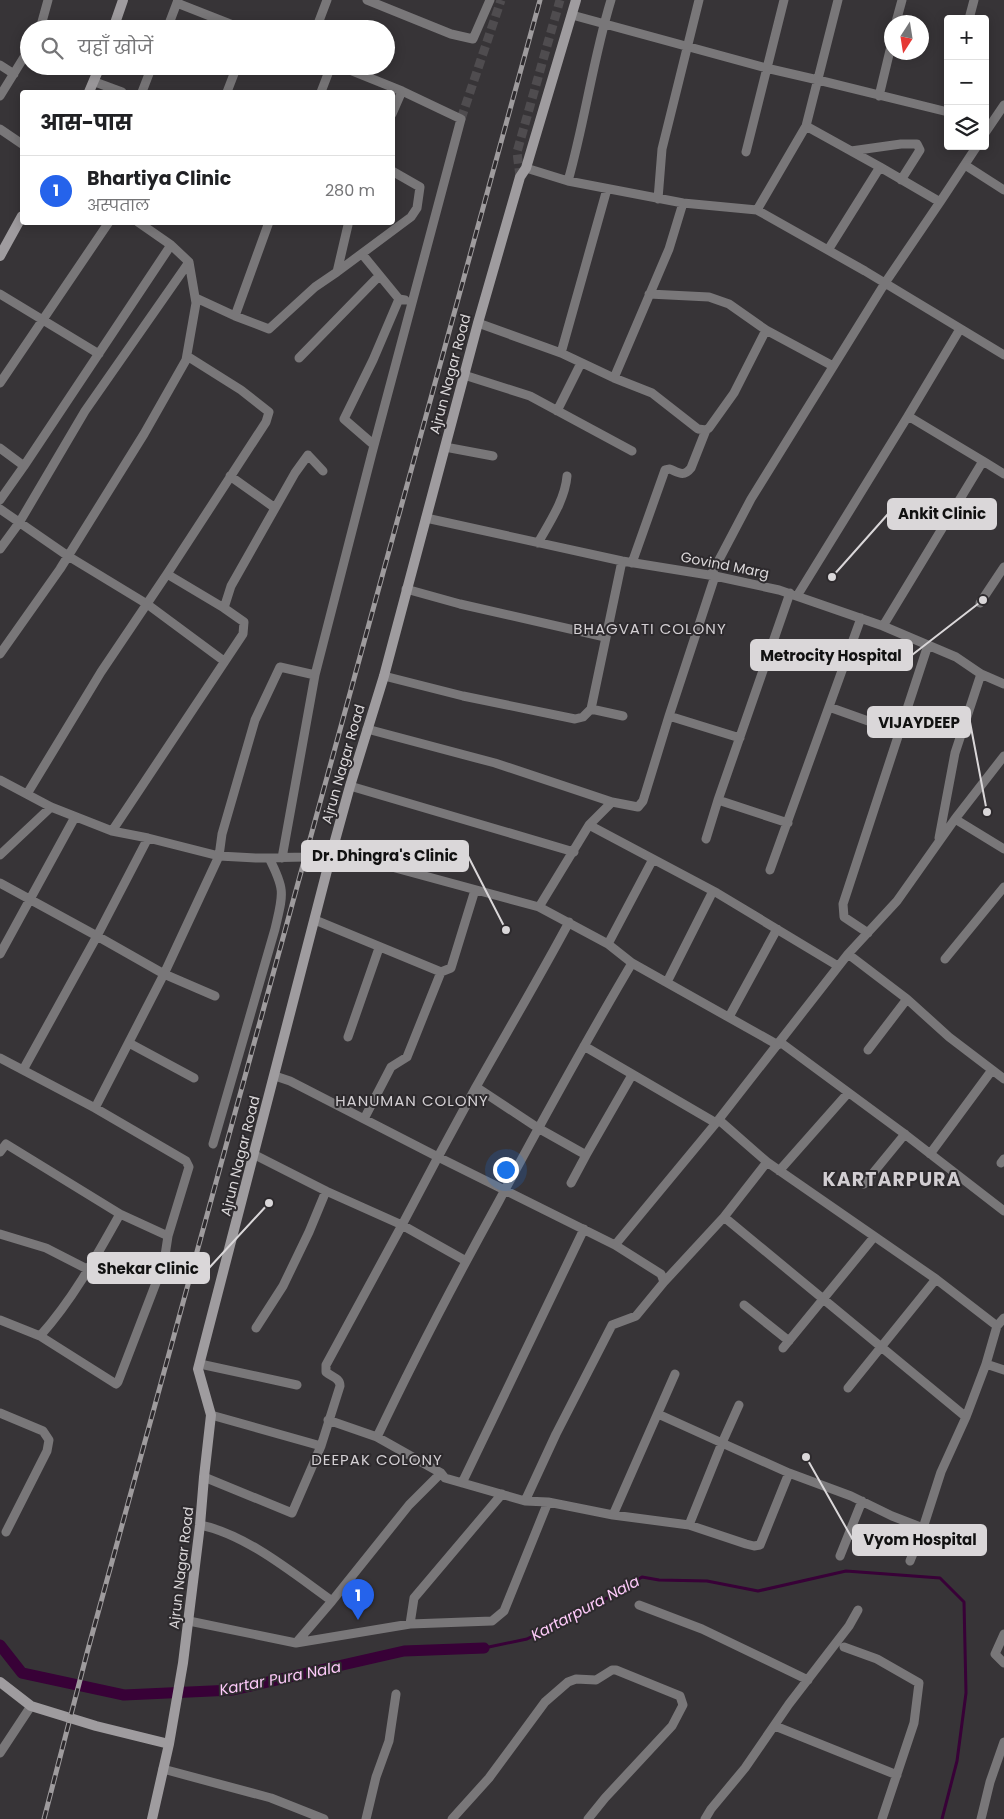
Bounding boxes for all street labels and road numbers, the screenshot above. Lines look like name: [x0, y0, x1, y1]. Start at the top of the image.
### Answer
street label: Ajrun Nagar Road: [424, 312, 476, 436]
street label: Govind Marg: [679, 547, 771, 583]
street label: Ajrun Nagar Road: [316, 702, 370, 826]
street label: Ajrun Nagar Road: [215, 1094, 265, 1218]
street label: Ajrun Nagar Road: [164, 1506, 198, 1630]

